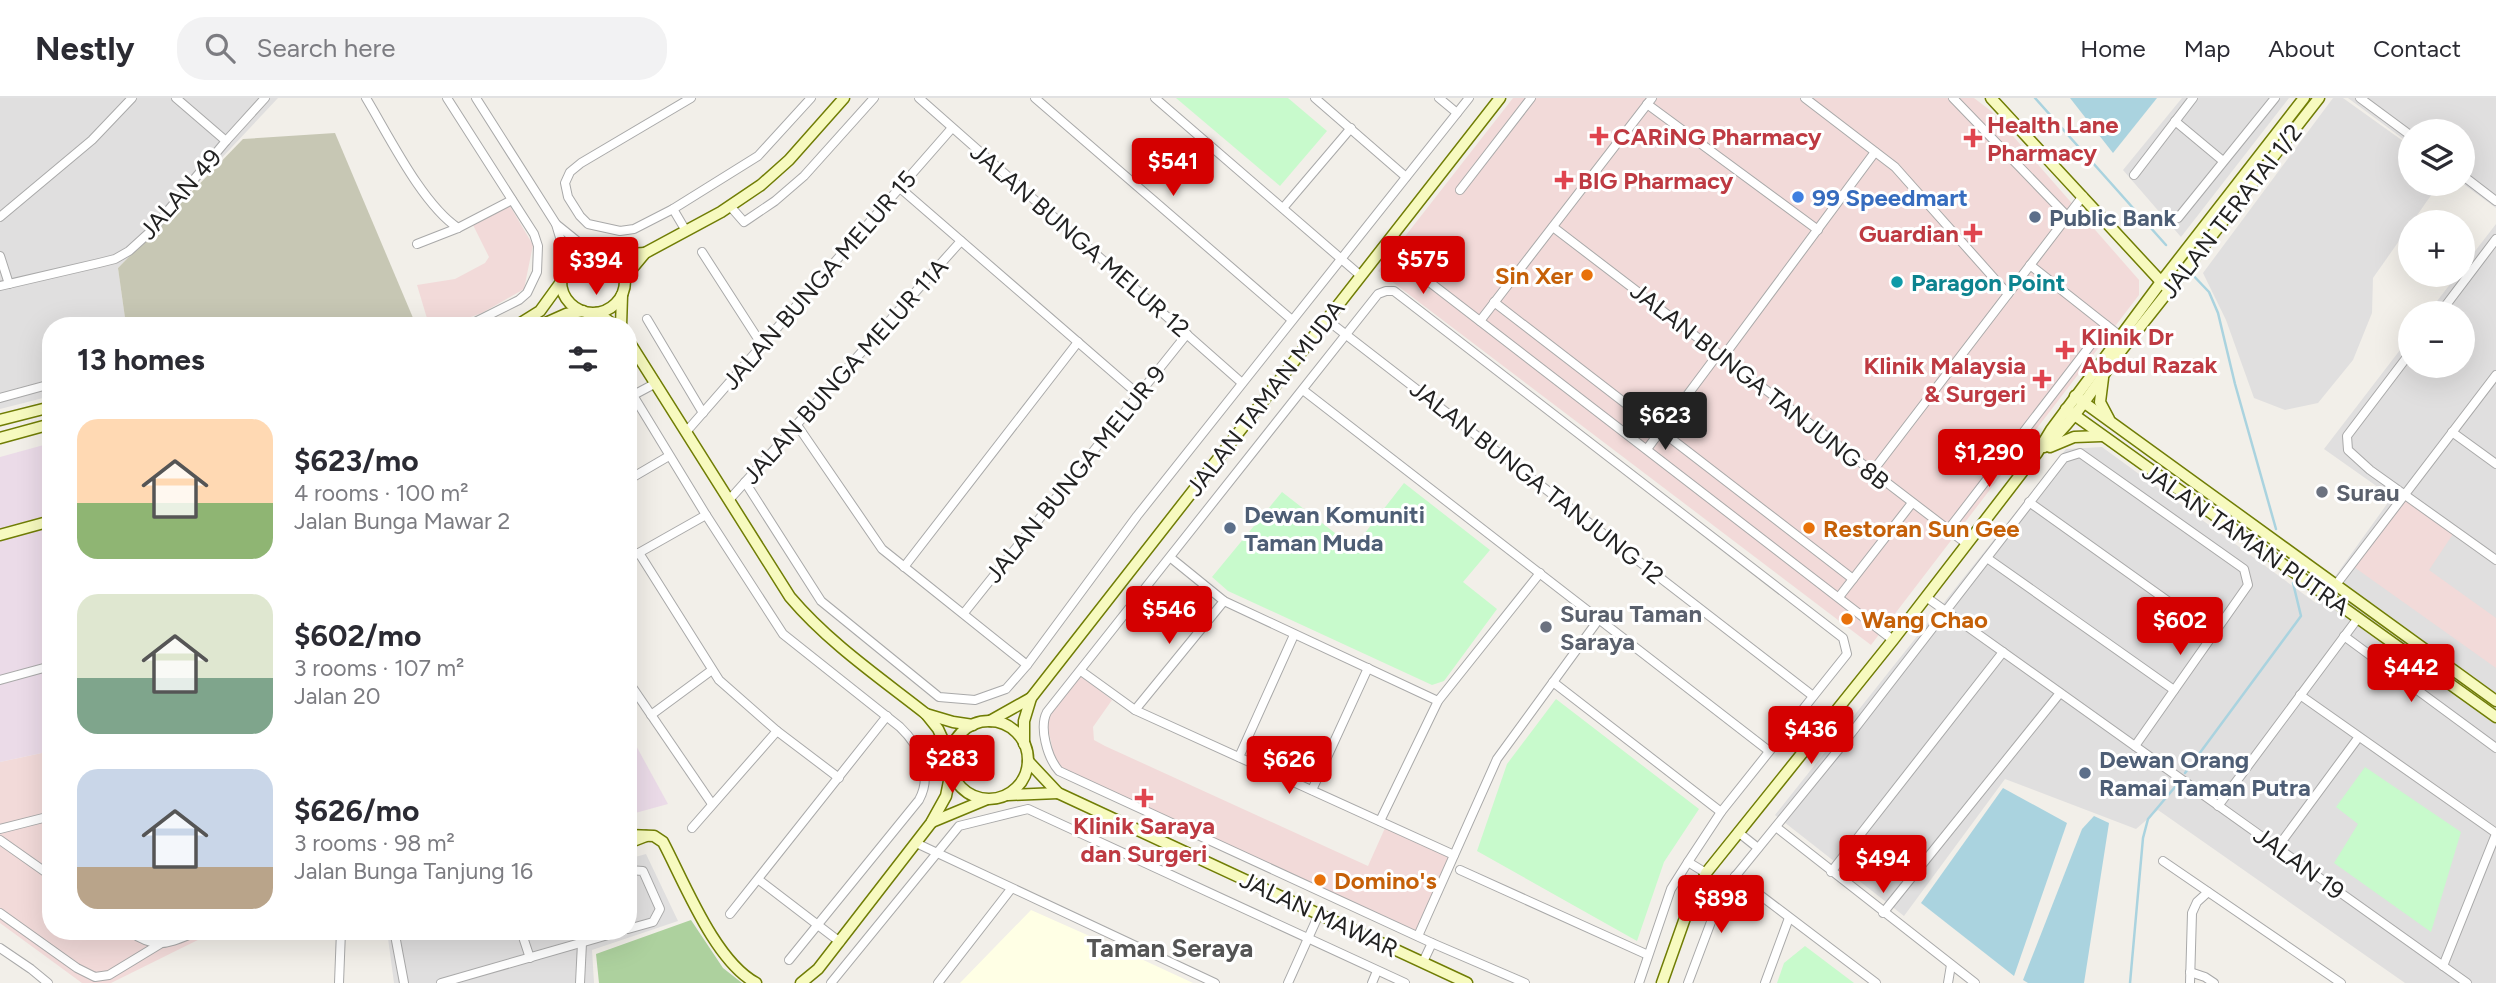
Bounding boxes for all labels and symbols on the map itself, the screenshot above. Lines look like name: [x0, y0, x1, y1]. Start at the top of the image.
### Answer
place label: Health Lane Pharmacy: [1987, 110, 2119, 167]
street label: JALAN TERATAI 1/2: [2154, 118, 2308, 304]
place label: CARiNG Pharmacy: [1613, 122, 1822, 151]
marker: CARiNG Pharmacy: [1591, 128, 1607, 144]
marker: Health Lane Pharmacy: [1965, 130, 1981, 146]
street label: JALAN BUNGA MELUR 12: [965, 137, 1195, 343]
pin: $541: [1132, 139, 1214, 198]
street label: JALAN 49: [133, 143, 227, 245]
street label: JALAN BUNGA MELUR 15: [716, 164, 922, 396]
place label: BIG Pharmacy: [1578, 166, 1734, 195]
marker: BIG Pharmacy: [1556, 172, 1572, 188]
place label: 99 Speedmart: [1812, 183, 1968, 212]
marker: 99 Speedmart: [1790, 189, 1806, 205]
place label: Public Bank: [2049, 203, 2176, 232]
marker: Public Bank: [2027, 209, 2043, 225]
place label: Guardian: [1859, 219, 1959, 248]
marker: Guardian: [1965, 225, 1981, 241]
pin: $575: [1382, 236, 1464, 296]
pin: $394: [555, 238, 637, 297]
street label: JALAN BUNGA MELUR 11A: [736, 252, 954, 490]
place label: Sin Xer: [1495, 261, 1573, 290]
marker: Sin Xer: [1579, 267, 1595, 283]
place label: Paragon Point: [1911, 268, 2065, 297]
marker: Paragon Point: [1889, 274, 1905, 290]
street label: JALAN BUNGA TANJUNG 8B: [1625, 276, 1895, 496]
street label: JALAN TAMAN MUDA: [1179, 294, 1351, 502]
place label: Klinik Dr Abdul Razak: [2081, 322, 2217, 379]
marker: Klinik Dr Abdul Razak: [2055, 340, 2075, 360]
place label: Klinik Malaysia & Surgeri: [1863, 351, 2026, 408]
street label: JALAN BUNGA MELUR 9: [979, 360, 1171, 588]
marker: Klinik Malaysia & Surgeri: [2032, 369, 2052, 389]
street label: JALAN BUNGA TANJUNG 12: [1404, 374, 1670, 590]
pin: $623: [1624, 392, 1706, 452]
pin: $1,290: [1932, 430, 2046, 489]
street label: JALAN TAMAN PUTRA: [2137, 457, 2356, 622]
place label: Surau: [2336, 478, 2400, 507]
marker: Surau: [2314, 484, 2330, 500]
place label: Dewan Komuniti Taman Muda: [1244, 500, 1425, 557]
place label: Restoran Sun Gee: [1823, 514, 2020, 543]
marker: Dewan Komuniti Taman Muda: [1222, 520, 1238, 536]
marker: Restoran Sun Gee: [1801, 520, 1817, 536]
pin: $546: [1128, 587, 1210, 646]
pin: $602: [2139, 598, 2221, 657]
place label: Surau Taman Saraya: [1560, 599, 1702, 656]
place label: Wang Chao: [1861, 605, 1988, 634]
marker: Wang Chao: [1839, 611, 1855, 627]
marker: Surau Taman Saraya: [1538, 619, 1554, 635]
pin: $442: [2370, 644, 2452, 704]
pin: $436: [1770, 706, 1852, 766]
pin: $283: [911, 736, 993, 795]
pin: $626: [1248, 736, 1330, 796]
place label: Dewan Orang Ramai Taman Putra: [2099, 745, 2311, 802]
marker: Dewan Orang Ramai Taman Putra: [2077, 765, 2093, 781]
marker: Klinik Saraya dan Surgeri: [1134, 788, 1154, 808]
place label: Klinik Saraya dan Surgeri: [1073, 811, 1215, 868]
street label: JALAN 19: [2248, 820, 2350, 906]
pin: $494: [1842, 836, 1924, 895]
street label: JALAN MAWAR: [1235, 865, 1403, 963]
place label: Domino's: [1334, 866, 1437, 895]
marker: Domino's: [1312, 872, 1328, 888]
pin: $898: [1680, 876, 1762, 935]
district label: Taman Seraya: [1087, 932, 1253, 964]

